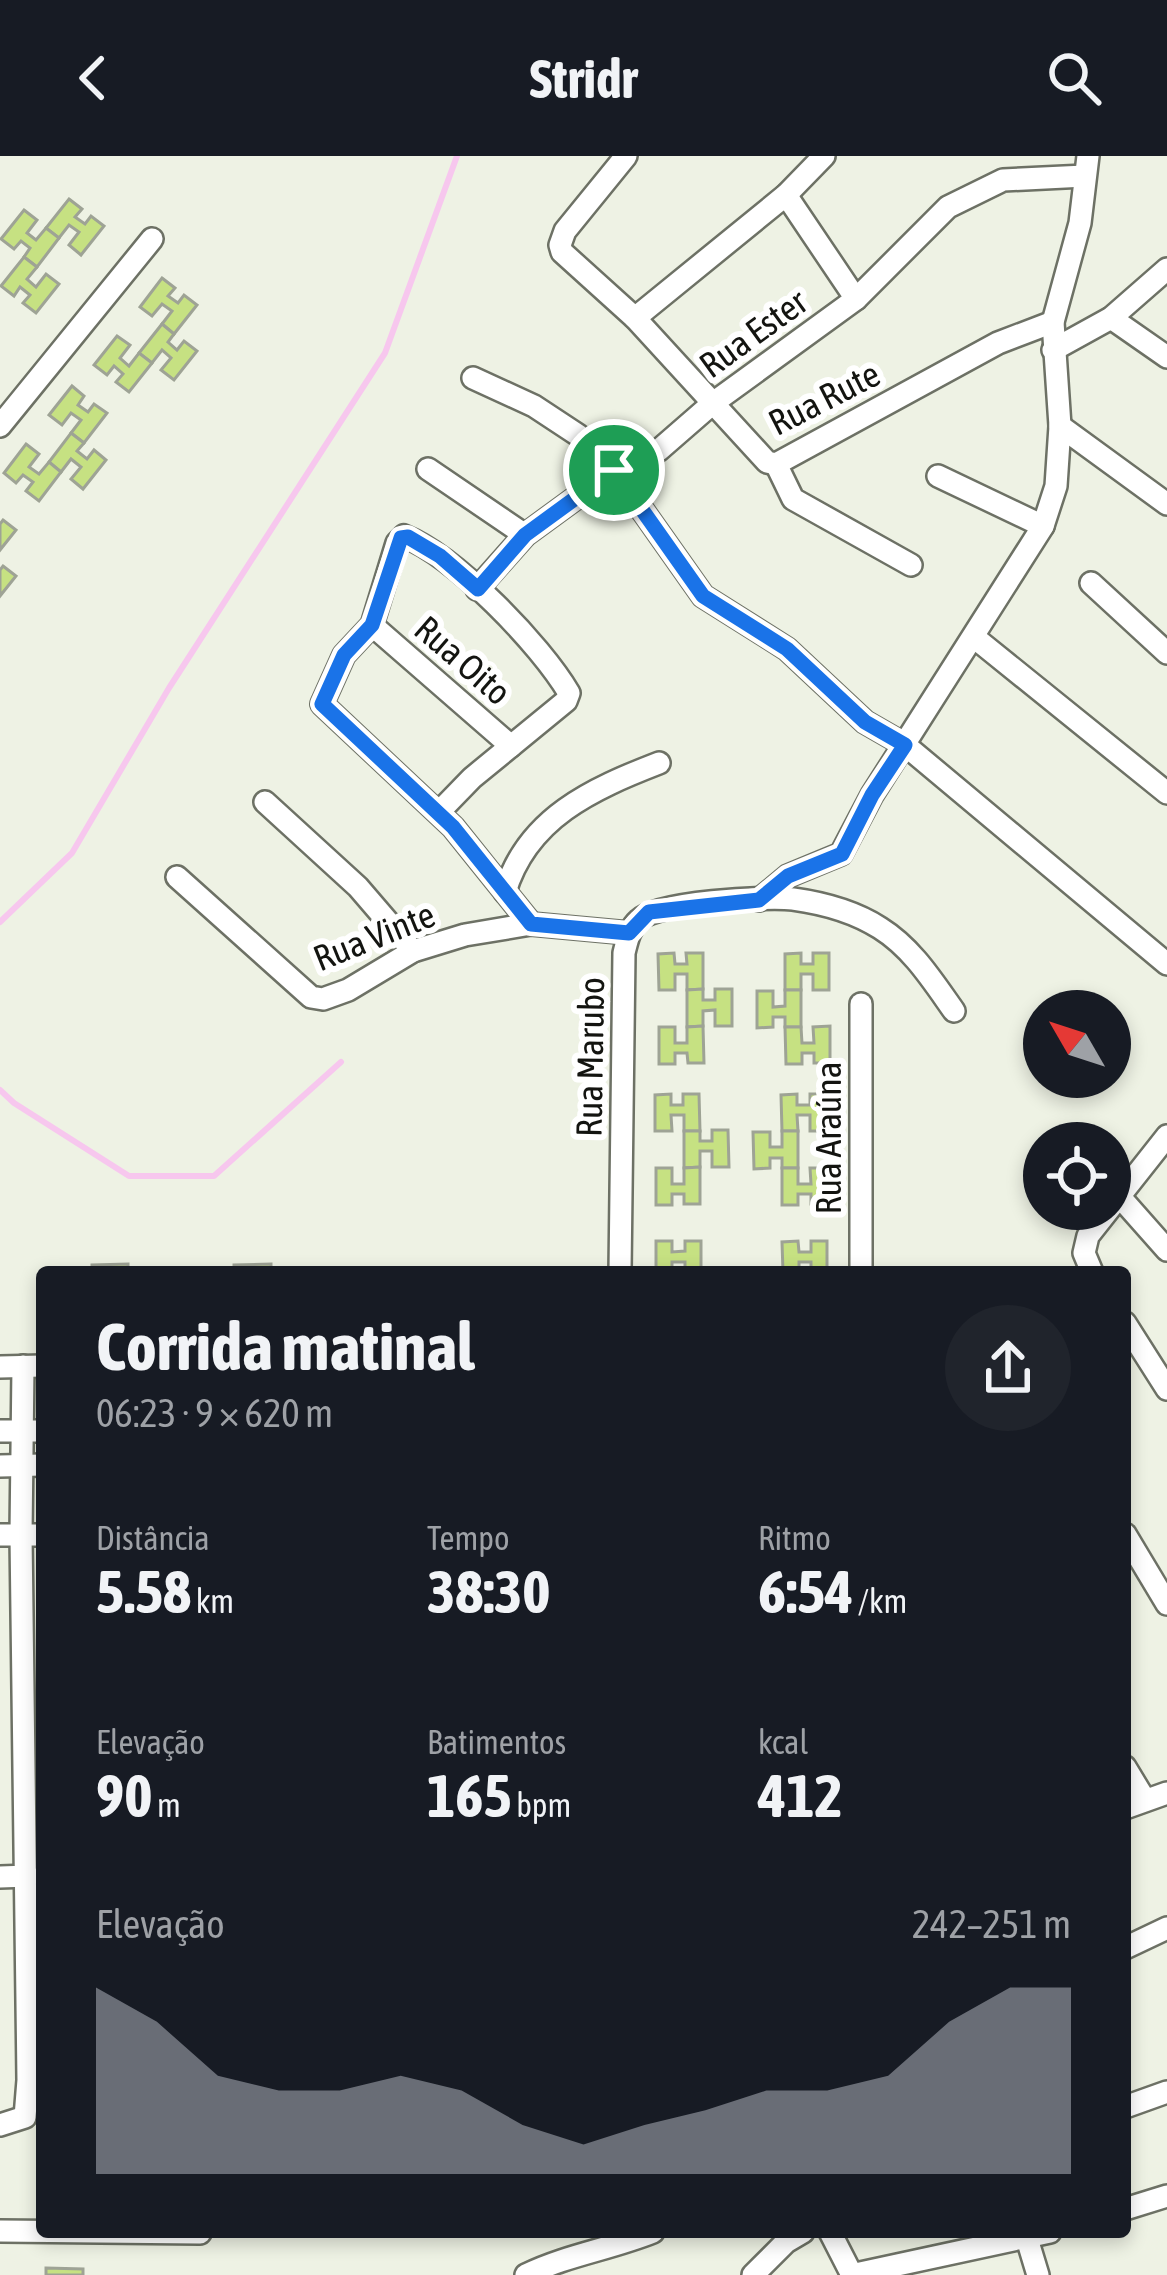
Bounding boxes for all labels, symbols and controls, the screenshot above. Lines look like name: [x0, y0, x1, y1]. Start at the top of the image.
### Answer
icon: back: [60, 45, 126, 111]
icon: search: [1041, 45, 1107, 111]
text: Stridr: [529, 48, 638, 109]
street label: Rua Ester: [691, 279, 816, 386]
street label: Rua Rute: [762, 352, 886, 444]
pin: [563, 419, 665, 521]
icon: arrive: [581, 437, 647, 503]
street label: Rua Oito: [406, 607, 520, 713]
street label: Rua Vinte: [307, 893, 441, 979]
street label: Rua Marubo: [568, 977, 612, 1137]
north arrow: [1023, 990, 1131, 1098]
map controls: [1023, 990, 1131, 1230]
street label: Rua Araúna: [807, 1062, 849, 1214]
button: locate: [1023, 1122, 1131, 1230]
button: share: [945, 1305, 1071, 1431]
text: Corrida matinal: [96, 1308, 474, 1384]
text: 06:23 · 9 × 620 m: [96, 1391, 333, 1435]
text: Distância: [96, 1519, 210, 1557]
text: Tempo: [427, 1519, 509, 1557]
text: Ritmo: [758, 1519, 831, 1557]
text: 5.58: [96, 1557, 191, 1626]
text: 38:30: [427, 1557, 550, 1626]
text: 6:54: [758, 1557, 853, 1626]
text: km: [191, 1582, 234, 1620]
text: /km: [853, 1582, 907, 1620]
text: Elevação: [96, 1723, 205, 1761]
text: Batimentos: [427, 1723, 566, 1761]
text: kcal: [758, 1723, 808, 1761]
text: 90: [96, 1761, 152, 1830]
text: 165: [427, 1761, 512, 1830]
text: 412: [758, 1761, 843, 1830]
text: m: [152, 1786, 181, 1824]
text: bpm: [512, 1786, 571, 1824]
text: Elevação: [96, 1902, 225, 1946]
text: 242–251 m: [912, 1902, 1071, 1946]

